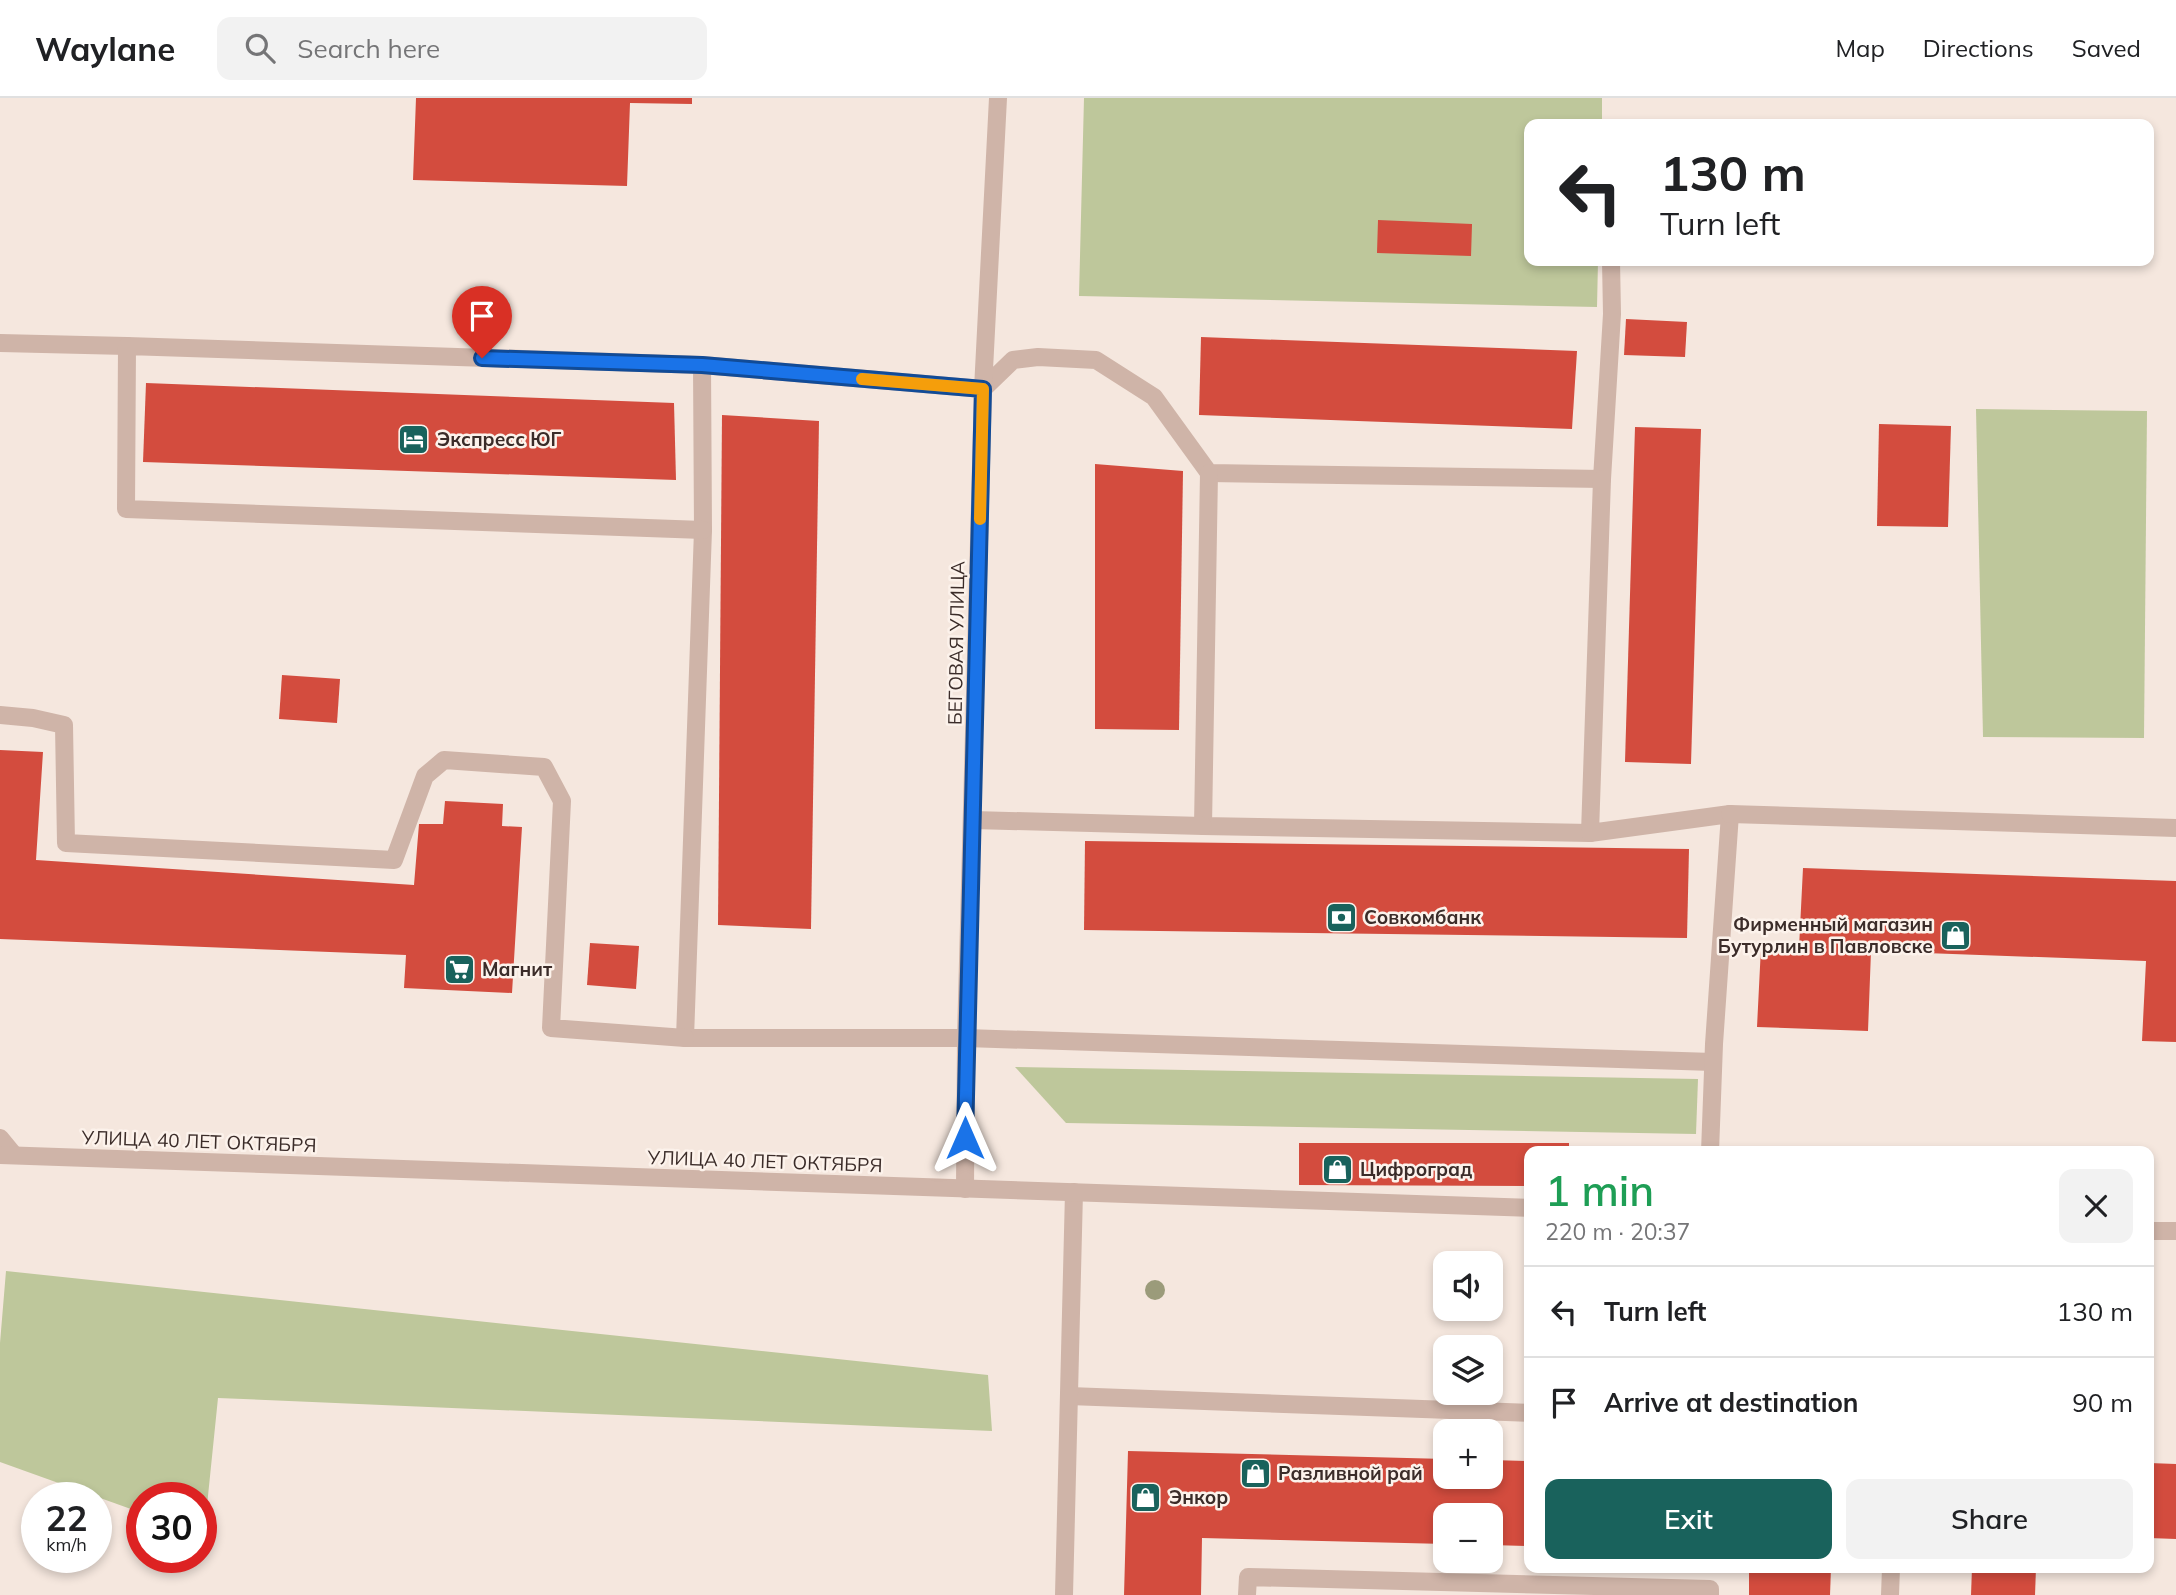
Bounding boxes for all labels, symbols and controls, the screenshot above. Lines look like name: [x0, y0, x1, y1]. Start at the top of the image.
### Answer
search box: [217, 17, 707, 80]
text: Waylane: [35, 28, 175, 69]
icon: search: [241, 29, 279, 67]
text: Search here: [297, 32, 440, 65]
text: Map: [1835, 33, 1885, 63]
text: Directions: [1923, 33, 2034, 63]
text: Saved: [2072, 33, 2141, 63]
text: 130 m: [1660, 142, 1806, 203]
icon: left: [1545, 147, 1636, 238]
text: Turn left: [1660, 203, 1780, 243]
pin: [452, 286, 512, 358]
icon: arrive: [463, 297, 501, 335]
hotel icon: Экспресс ЮГ: [397, 422, 431, 456]
place label: Экспресс ЮГ: [437, 427, 562, 451]
street label: БЕГОВАЯ УЛИЦА: [943, 561, 969, 725]
bank icon: Совкомбанк: [1324, 900, 1358, 934]
place label: Совкомбанк: [1364, 905, 1481, 929]
place label: Фирменный магазин Бутурлин в Павловске: [1718, 912, 1933, 958]
shop icon: Фирменный магазин Бутурлин в Павловске: [1939, 918, 1973, 952]
supermarket icon: Магнит: [442, 952, 476, 986]
place label: Магнит: [482, 957, 553, 981]
position arrow: [928, 1101, 1002, 1175]
street label: УЛИЦА 40 ЛЕТ ОКТЯБРЯ: [80, 1125, 317, 1157]
street label: УЛИЦА 40 ЛЕТ ОКТЯБРЯ: [646, 1145, 883, 1177]
shop icon: Цифроград: [1320, 1152, 1354, 1186]
place label: Цифроград: [1360, 1157, 1472, 1181]
text: 1 min: [1545, 1164, 1654, 1217]
button: close: [2059, 1169, 2133, 1243]
text: 220 m · 20:37: [1545, 1217, 1690, 1246]
map controls: [1433, 1251, 1503, 1573]
button: sound: [1433, 1251, 1503, 1321]
icon: left: [1545, 1293, 1583, 1331]
text: Turn left: [1604, 1295, 1706, 1328]
text: 130 m: [2057, 1295, 2133, 1328]
button: layers: [1433, 1335, 1503, 1405]
icon: arrive: [1545, 1384, 1583, 1422]
text: Arrive at destination: [1604, 1386, 1859, 1419]
text: 90 m: [2072, 1386, 2133, 1419]
button: +: [1433, 1419, 1503, 1489]
shop icon: Разливной рай: [1238, 1456, 1272, 1490]
place label: Разливной рай: [1278, 1461, 1423, 1485]
button: Exit: [1545, 1479, 1832, 1559]
button: Share: [1846, 1479, 2133, 1559]
shop icon: Энкор: [1129, 1480, 1163, 1514]
speed limit sign: 30: [126, 1482, 217, 1573]
place label: Энкор: [1169, 1485, 1228, 1509]
text: 22: [45, 1496, 88, 1540]
button: −: [1433, 1503, 1503, 1573]
text: km/h: [46, 1533, 87, 1556]

